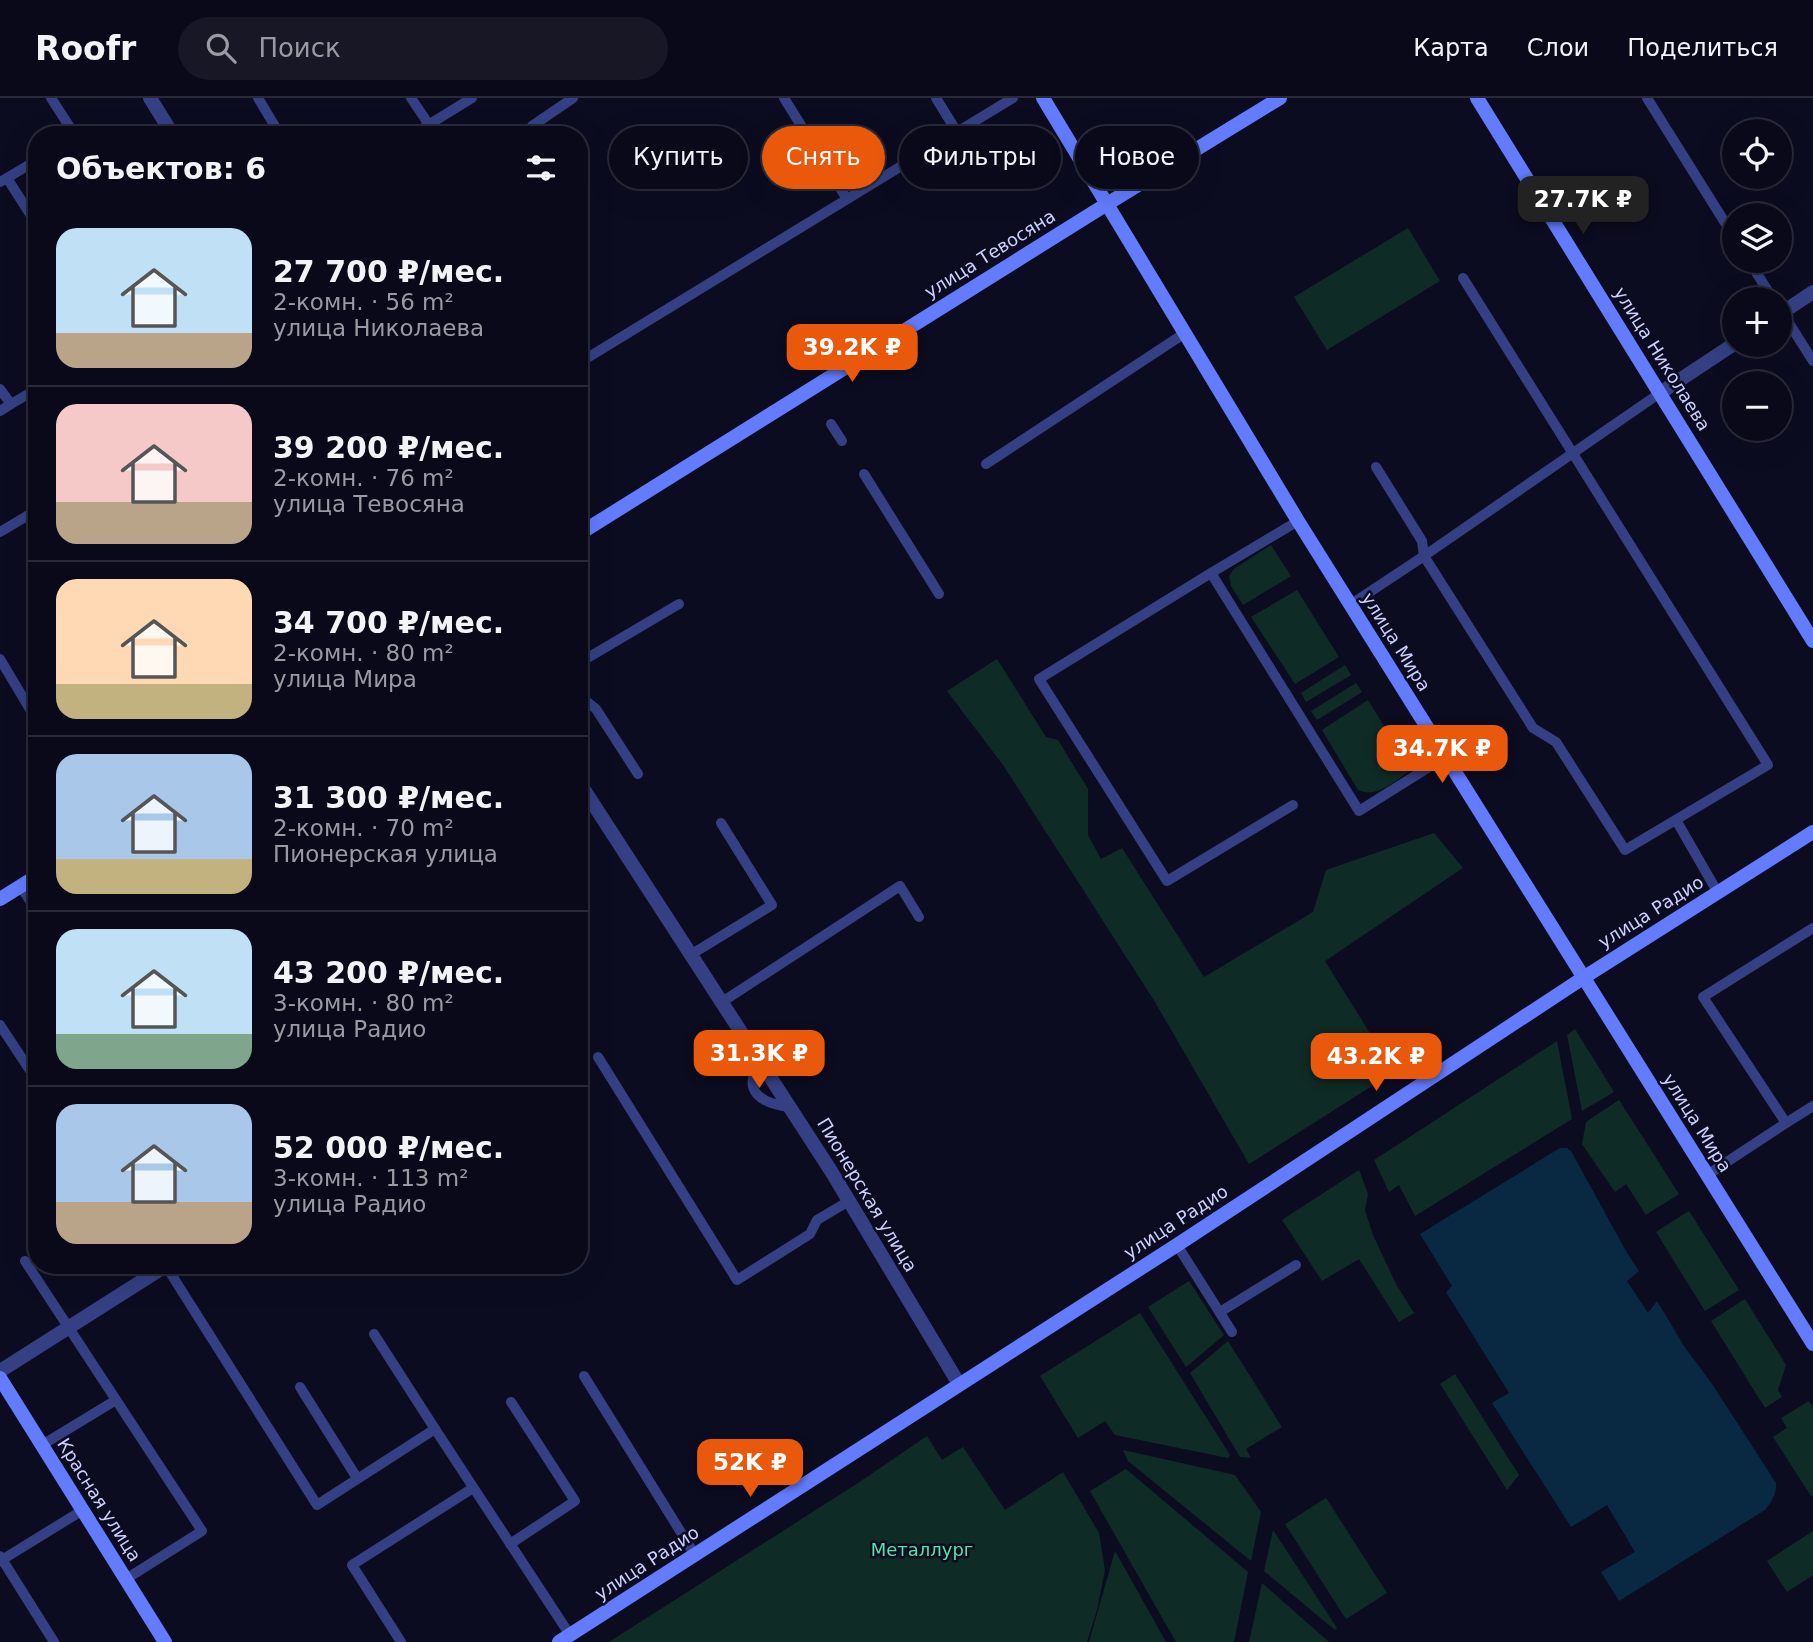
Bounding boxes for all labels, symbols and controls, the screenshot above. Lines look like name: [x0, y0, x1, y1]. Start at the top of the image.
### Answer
search box: [178, 17, 668, 80]
text: Roofr: [35, 29, 136, 68]
icon: search: [202, 29, 240, 67]
text: Поиск: [258, 33, 341, 63]
text: Карта: [1413, 34, 1489, 62]
text: Слои: [1527, 34, 1589, 62]
text: Поделиться: [1627, 34, 1778, 62]
map controls: [1722, 119, 1792, 441]
button: locate: [1722, 119, 1792, 189]
chip: Купить: [609, 126, 748, 189]
chip: Снять: [762, 126, 885, 189]
chip: Фильтры: [899, 126, 1061, 189]
chip: Новое: [1075, 126, 1199, 189]
icon: filters: [522, 149, 560, 187]
text: Объектов: 6: [56, 151, 266, 186]
pin: 27.7K ₽: [1518, 176, 1648, 236]
text: 27.7K ₽: [1534, 186, 1632, 212]
button: layers: [1722, 203, 1792, 273]
street label: улица Тевосяна: [921, 205, 1059, 302]
text: 27 700 ₽/мес.: [273, 254, 504, 289]
icon: home: [112, 256, 196, 340]
street label: улица Николаева: [1610, 283, 1715, 434]
button: +: [1722, 287, 1792, 357]
text: 2-комн. · 56 m²: [273, 289, 454, 315]
text: улица Николаева: [273, 315, 484, 341]
pin: 39.2K ₽: [787, 324, 917, 384]
text: 39.2K ₽: [803, 334, 901, 360]
button: −: [1722, 371, 1792, 441]
text: 39 200 ₽/мес.: [273, 430, 504, 465]
icon: home: [112, 432, 196, 516]
text: 2-комн. · 76 m²: [273, 465, 454, 491]
text: улица Тевосяна: [273, 491, 465, 517]
street label: улица Мира: [1358, 588, 1435, 695]
text: 34 700 ₽/мес.: [273, 605, 504, 640]
icon: home: [112, 607, 196, 691]
text: 2-комн. · 80 m²: [273, 640, 454, 666]
text: улица Мира: [273, 666, 417, 692]
pin: 34.7K ₽: [1377, 726, 1507, 785]
text: 34.7K ₽: [1393, 735, 1491, 761]
text: 31 300 ₽/мес.: [273, 780, 504, 815]
icon: home: [112, 782, 196, 866]
text: 2-комн. · 70 m²: [273, 815, 454, 841]
text: Пионерская улица: [273, 841, 498, 867]
street label: улица Радио: [1594, 871, 1707, 952]
text: 43 200 ₽/мес.: [273, 955, 504, 990]
icon: home: [112, 957, 196, 1041]
text: 3-комн. · 80 m²: [273, 990, 454, 1016]
text: улица Радио: [273, 1016, 426, 1042]
pin: 31.3K ₽: [694, 1030, 824, 1090]
pin: 43.2K ₽: [1311, 1034, 1441, 1093]
text: 31.3K ₽: [710, 1040, 808, 1066]
text: 43.2K ₽: [1327, 1043, 1425, 1069]
street label: улица Мира: [1659, 1069, 1736, 1176]
street label: Пионерская улица: [813, 1114, 922, 1276]
text: 52 000 ₽/мес.: [273, 1130, 504, 1165]
icon: home: [112, 1132, 196, 1216]
text: 3-комн. · 113 m²: [273, 1165, 468, 1191]
street label: улица Радио: [1120, 1180, 1232, 1263]
text: улица Радио: [273, 1191, 426, 1217]
street label: Красная улица: [53, 1434, 146, 1565]
pin: 52K ₽: [701, 1440, 799, 1499]
text: 52K ₽: [713, 1449, 787, 1475]
street label: улица Радио: [591, 1521, 703, 1604]
park label: Металлург: [871, 1539, 973, 1560]

